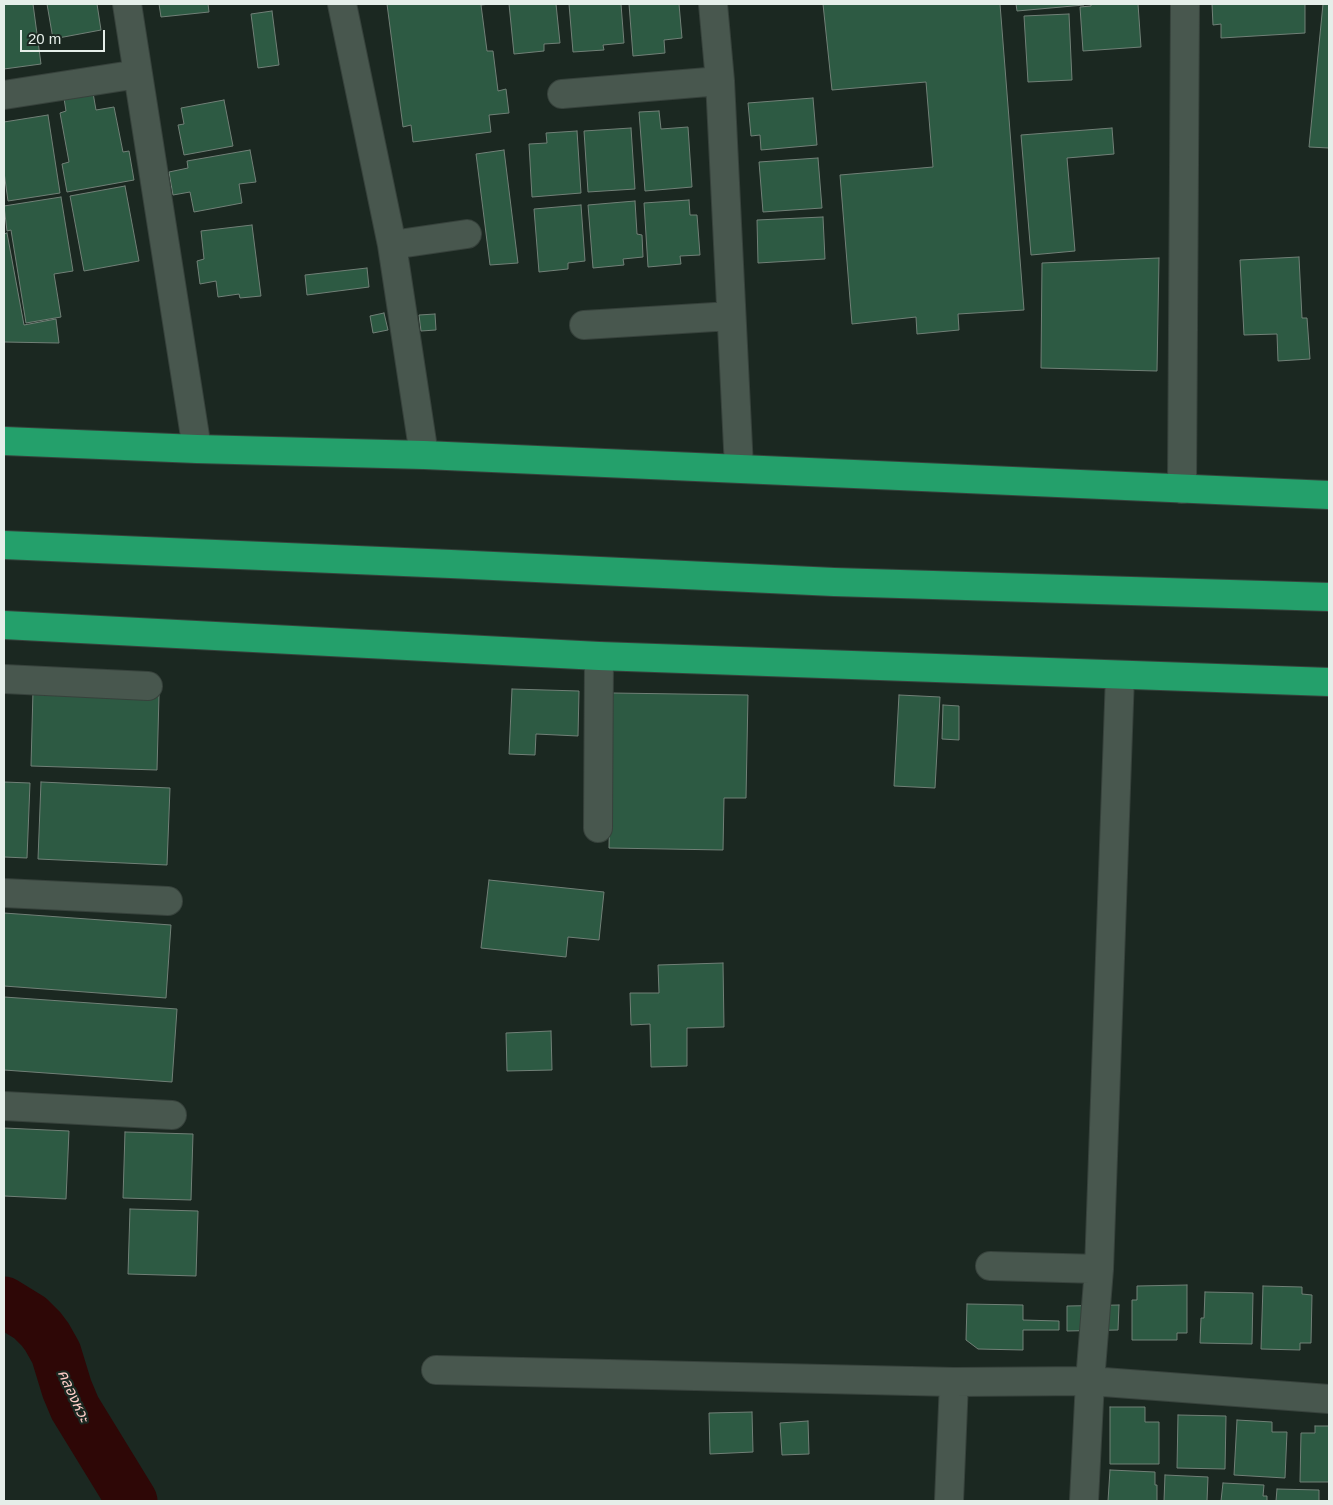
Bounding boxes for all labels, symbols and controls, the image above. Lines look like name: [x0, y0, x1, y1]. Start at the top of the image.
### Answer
scale bar: [22, 20, 108, 52]
text: 20 m: [28, 30, 61, 47]
water label: คลองหวะ: [53, 1367, 93, 1425]

